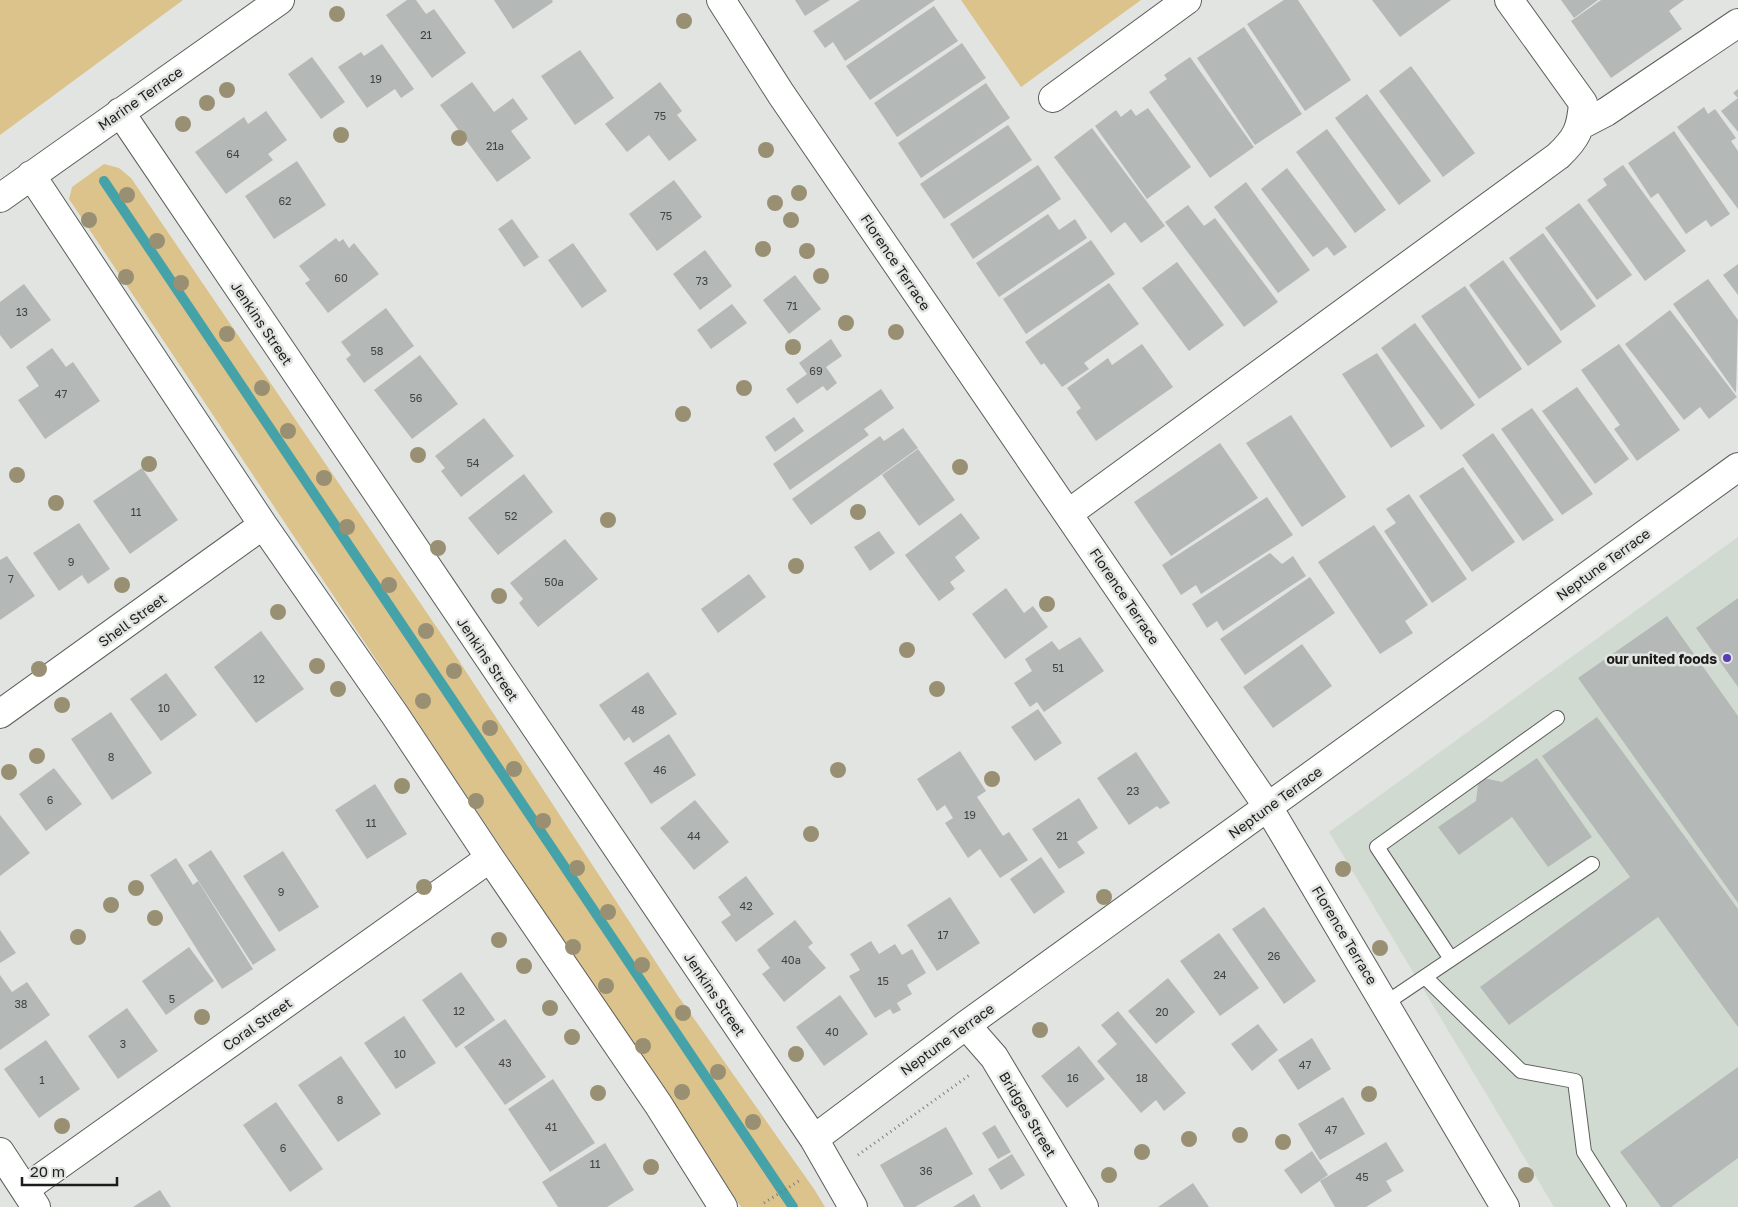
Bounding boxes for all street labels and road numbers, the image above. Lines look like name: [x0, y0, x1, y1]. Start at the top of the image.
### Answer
street label: Marine Terrace: [94, 63, 186, 133]
street label: Florence Terrace: [858, 211, 934, 313]
street label: Jenkins Street: [228, 278, 296, 368]
street label: Neptune Terrace: [1553, 524, 1653, 604]
street label: Florence Terrace: [1087, 545, 1163, 647]
street label: Shell Street: [95, 590, 169, 650]
street label: Jenkins Street: [454, 614, 522, 704]
street label: Neptune Terrace: [1225, 762, 1325, 842]
street label: Florence Terrace: [1309, 882, 1381, 988]
street label: Jenkins Street: [681, 949, 749, 1039]
street label: Coral Street: [219, 994, 295, 1054]
street label: Neptune Terrace: [897, 999, 997, 1079]
street label: Bridges Street: [996, 1068, 1060, 1160]

